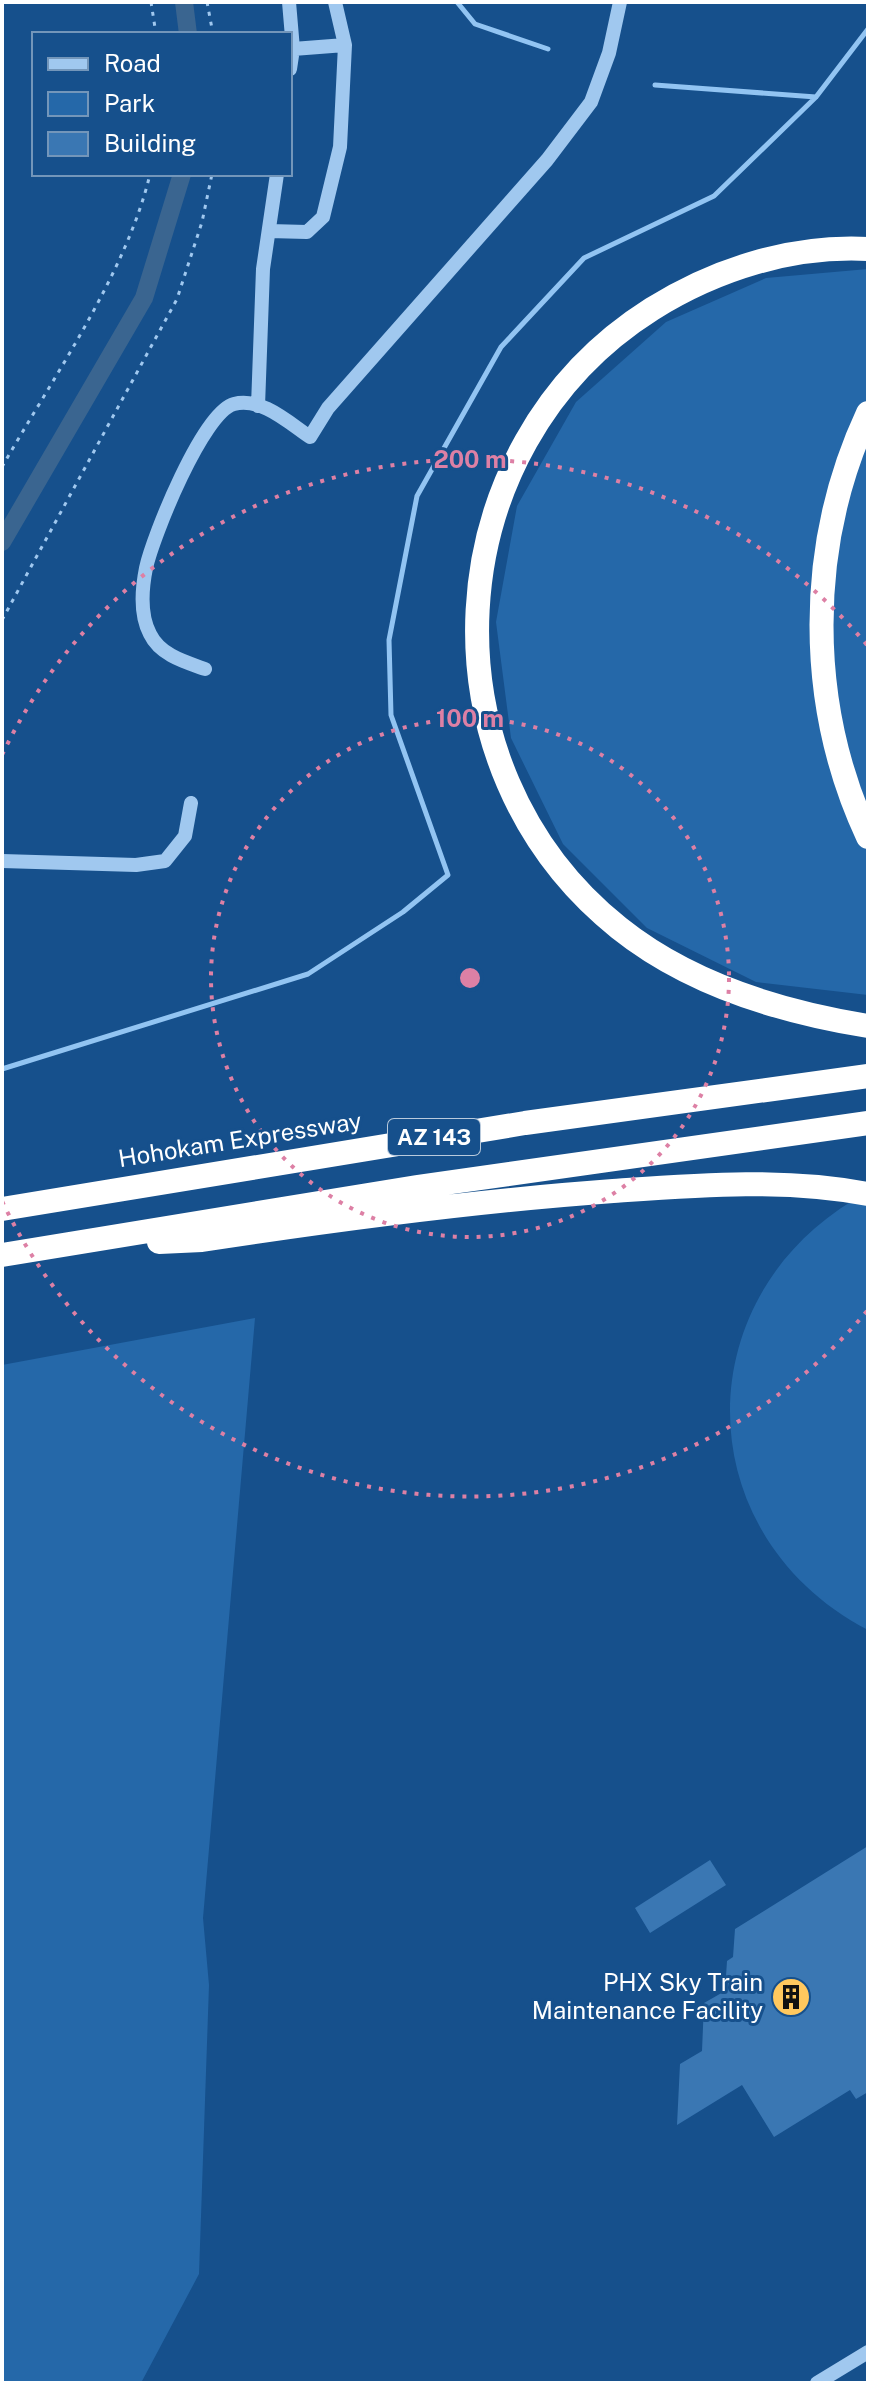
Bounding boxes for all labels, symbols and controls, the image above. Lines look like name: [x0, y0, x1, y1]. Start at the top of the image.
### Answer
legend: [32, 32, 292, 176]
text: Road: [104, 49, 161, 77]
text: Park: [104, 89, 155, 117]
text: Building: [104, 129, 196, 157]
text: 200 m: [433, 445, 507, 473]
text: 100 m: [436, 704, 504, 732]
centre of rings: [456, 964, 484, 992]
street label: Hohokam Expressway: [116, 1106, 364, 1172]
road number: AZ 143: [388, 1119, 480, 1155]
place label: PHX Sky Train Maintenance Facility: [532, 1968, 763, 2024]
building icon: PHX Sky Train Maintenance Facility: [770, 1976, 812, 2018]

